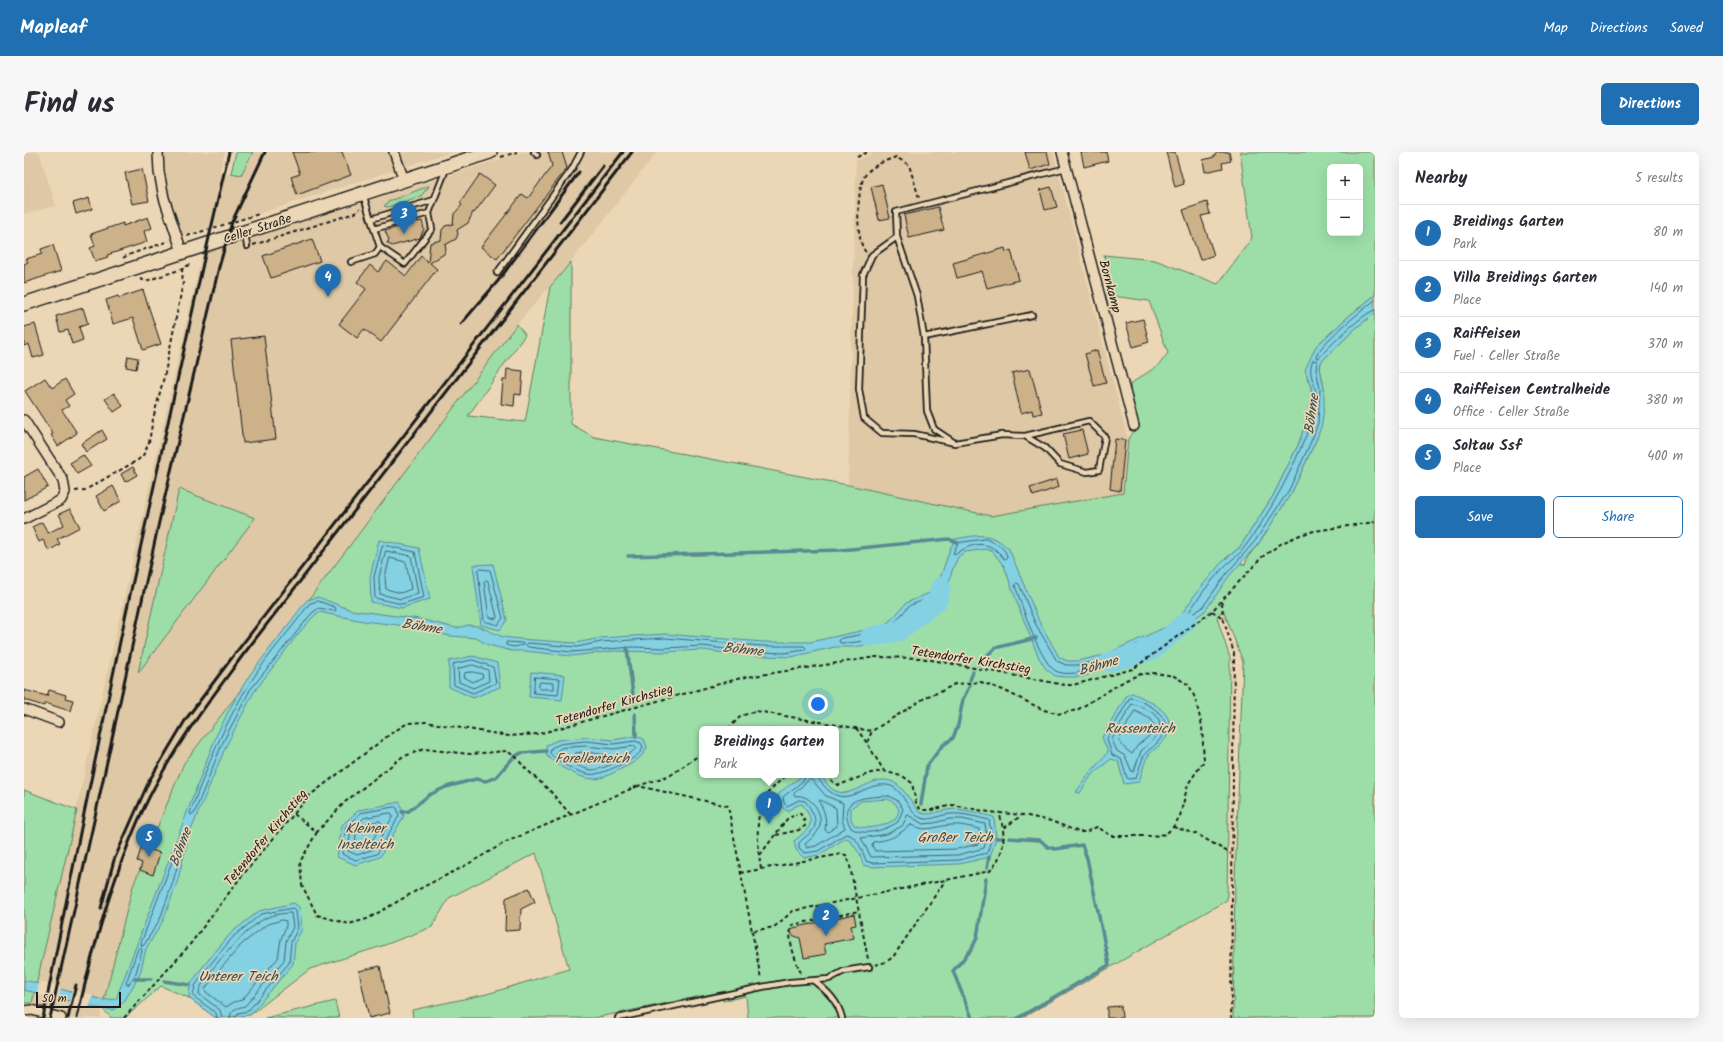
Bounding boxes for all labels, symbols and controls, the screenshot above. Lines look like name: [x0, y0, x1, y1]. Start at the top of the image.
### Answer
text: Mapleaf: [20, 13, 87, 43]
text: Map: [1543, 17, 1568, 39]
text: Directions: [1590, 17, 1648, 39]
text: Saved: [1670, 17, 1703, 39]
text: Find us: [24, 82, 115, 127]
button: Directions: [1601, 83, 1699, 125]
map controls: [1327, 164, 1363, 236]
button: +: [1327, 164, 1363, 200]
text: Nearby: [1415, 165, 1467, 192]
text: 5 results: [1635, 168, 1683, 189]
button: −: [1327, 200, 1363, 236]
pin: 3: [391, 201, 417, 234]
street label: Celler Straße: [220, 208, 295, 250]
text: Breidings Garten: [1453, 210, 1564, 234]
text: 1: [1426, 222, 1430, 243]
text: 80 m: [1653, 222, 1683, 243]
text: Park: [1453, 234, 1477, 255]
street label: Bornkamp: [1092, 258, 1127, 316]
pin: 4: [315, 264, 341, 297]
text: Villa Breidings Garten: [1453, 266, 1597, 290]
text: 2: [1424, 278, 1432, 299]
text: 140 m: [1650, 278, 1683, 299]
text: Place: [1453, 290, 1481, 311]
text: Raiffeisen: [1453, 322, 1520, 346]
text: 3: [1424, 334, 1432, 355]
text: 370 m: [1648, 334, 1683, 355]
text: Fuel · Celler Straße: [1453, 346, 1560, 367]
text: Raiffeisen Centralheide: [1453, 378, 1610, 402]
text: 4: [1424, 390, 1432, 411]
text: 380 m: [1646, 390, 1683, 411]
water label: Böhme: [1298, 391, 1326, 436]
text: Office · Celler Straße: [1453, 402, 1569, 423]
text: Soltau Ssf: [1453, 434, 1521, 458]
text: 5: [1425, 446, 1431, 467]
text: 400 m: [1647, 446, 1683, 467]
text: Place: [1453, 458, 1481, 479]
button: Save: [1415, 496, 1545, 538]
button: Share: [1553, 496, 1683, 538]
water label: Böhme: [400, 613, 445, 641]
water label: Böhme: [722, 637, 766, 663]
street label: Tetendorfer Kirchstieg: [909, 641, 1032, 680]
water label: Böhme: [1076, 649, 1122, 682]
street label: Tetendorfer Kirchstieg: [553, 679, 676, 732]
your location: [808, 694, 828, 714]
water label: Russenteich: [1105, 718, 1176, 740]
popup: [699, 726, 839, 778]
text: Breidings Garten: [714, 730, 824, 754]
water label: Forellenteich: [555, 748, 630, 770]
text: Park: [714, 754, 737, 775]
street label: Tetendorfer Kirchstieg: [219, 785, 313, 891]
pin: 1: [756, 791, 782, 824]
water label: Kleiner Inselteich: [337, 818, 395, 856]
water label: Böhme: [163, 823, 199, 870]
pin: 5: [136, 824, 162, 857]
water label: Großer Teich: [917, 827, 994, 849]
pin: 2: [813, 903, 839, 936]
water label: Unterer Teich: [198, 966, 279, 988]
scale bar: [36, 990, 121, 1009]
text: 50 m: [42, 990, 67, 1008]

